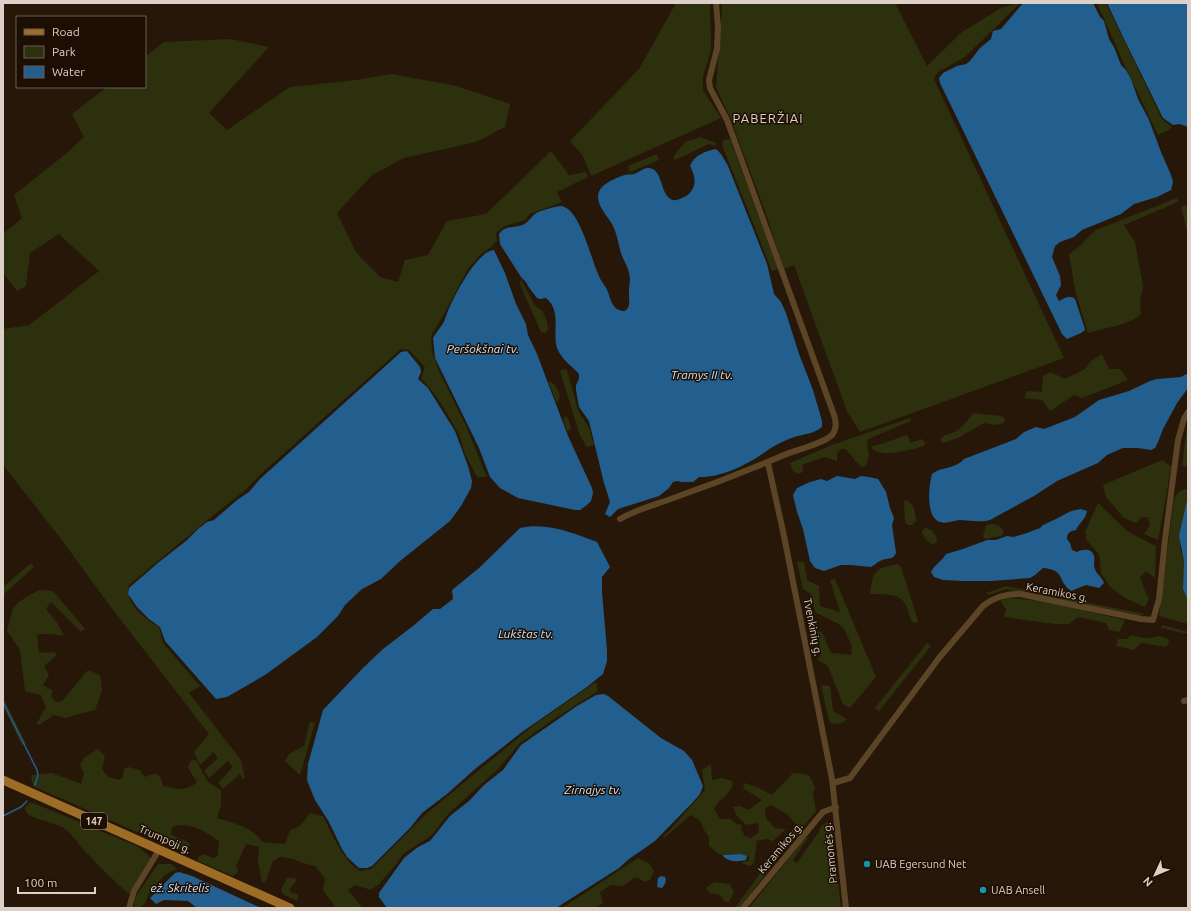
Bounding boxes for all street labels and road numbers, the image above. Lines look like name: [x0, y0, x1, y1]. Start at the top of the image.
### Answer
street label: Keramikos g.: [1025, 580, 1089, 604]
street label: Tvenkinių g.: [802, 597, 824, 657]
road number: 147: [81, 813, 107, 829]
street label: Keramikos g.: [755, 820, 805, 876]
street label: Trumpoji g.: [137, 822, 193, 856]
street label: Pramonės g.: [821, 822, 839, 884]

